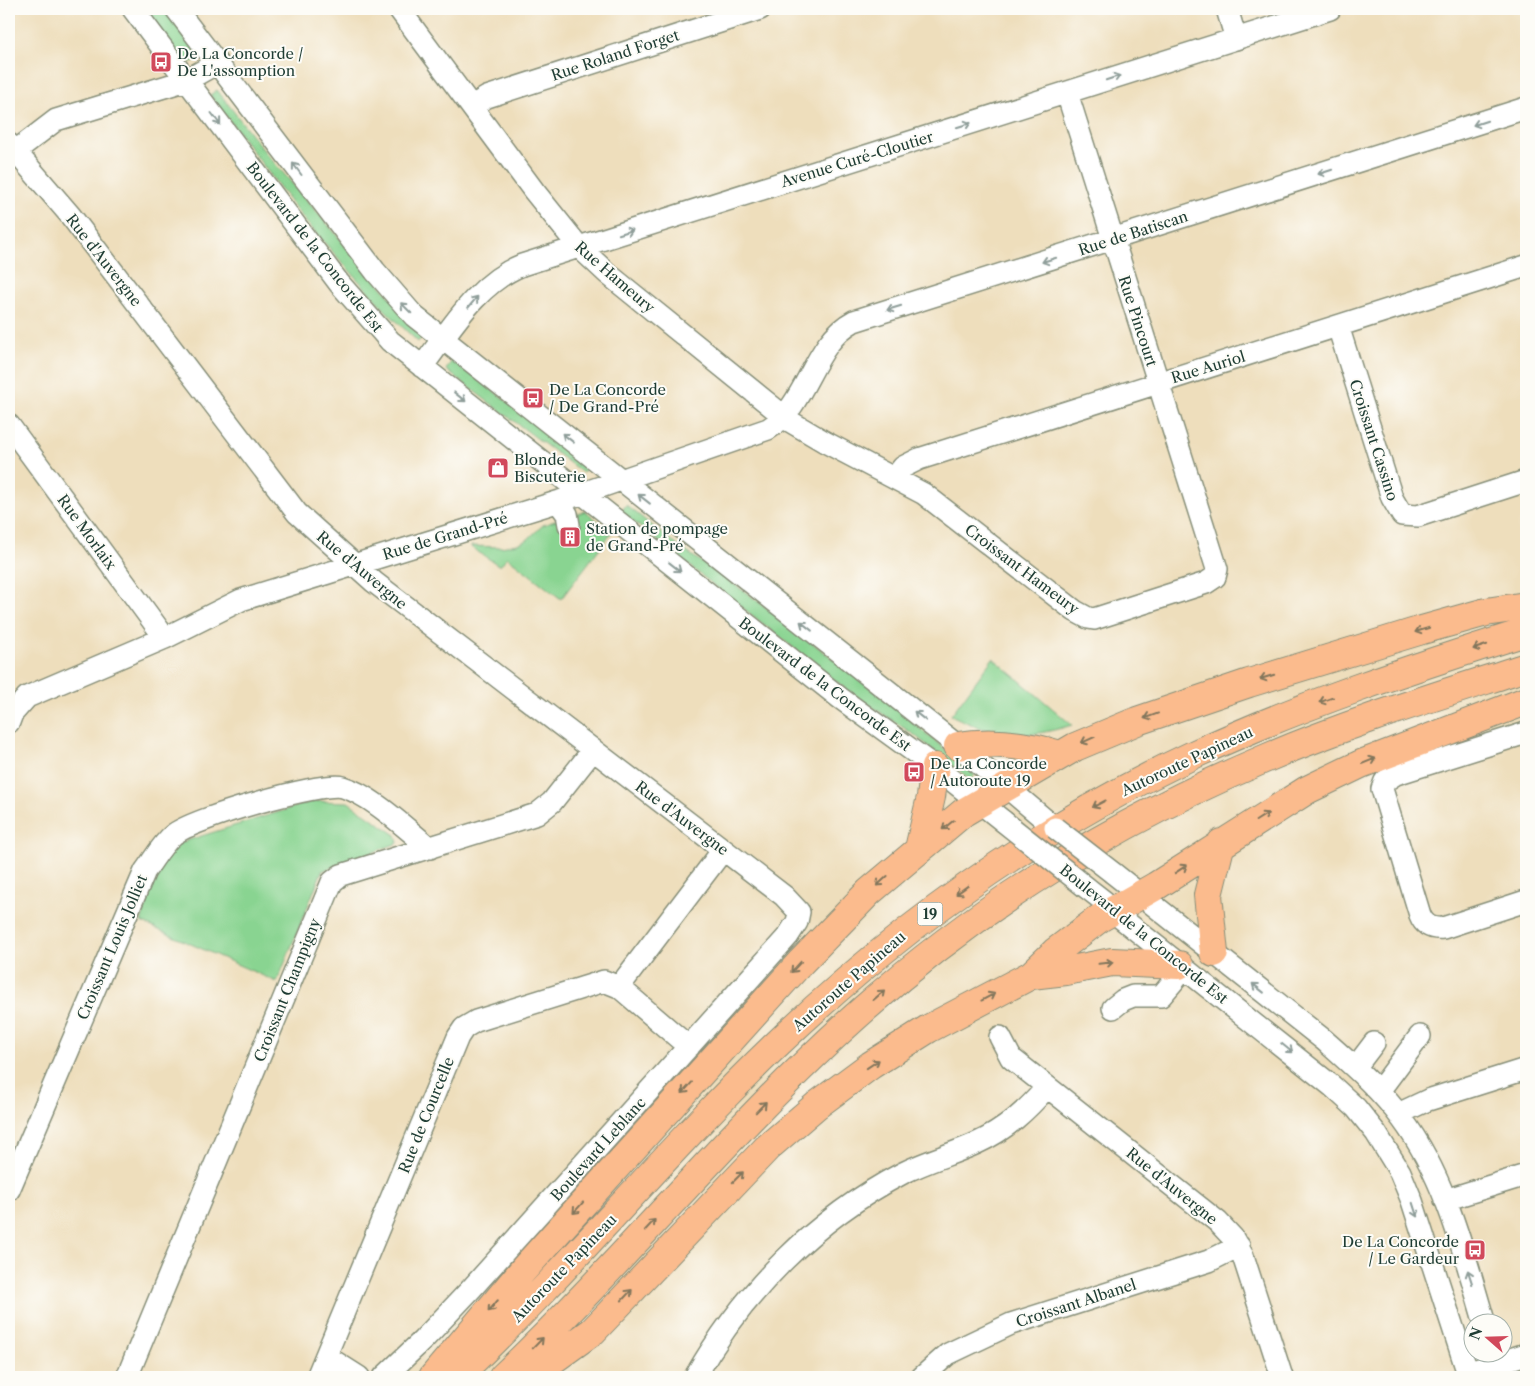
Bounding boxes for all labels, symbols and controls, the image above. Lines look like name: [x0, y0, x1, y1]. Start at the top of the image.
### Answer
street label: Rue Roland Forget: [549, 25, 682, 85]
place label: De La Concorde / De L'assomption: [177, 44, 303, 80]
bus stop icon: De La Concorde / De L'assomption: [149, 50, 173, 74]
one-way arrow: [1105, 73, 1120, 82]
one-way arrow: [211, 112, 221, 126]
one-way arrow: [1472, 118, 1488, 128]
one-way arrow: [956, 120, 972, 130]
street label: Avenue Curé-Cloutier: [777, 127, 936, 192]
street label: Boulevard de la Concorde Est: [243, 158, 388, 337]
one-way arrow: [291, 163, 302, 176]
one-way arrow: [1318, 168, 1333, 177]
street label: Rue de Batiscan: [1076, 206, 1191, 260]
street label: Rue d'Auvergne: [62, 210, 146, 310]
one-way arrow: [617, 227, 633, 236]
street label: Rue Hameury: [571, 237, 659, 317]
one-way arrow: [1041, 255, 1057, 265]
street label: Rue Pincourt: [1114, 273, 1162, 369]
one-way arrow: [467, 295, 479, 308]
one-way arrow: [400, 301, 412, 314]
one-way arrow: [886, 304, 902, 313]
street label: Rue Auriol: [1169, 347, 1248, 387]
street label: Croissant Cassino: [1345, 377, 1403, 503]
place label: De La Concorde / De Grand-Pré: [549, 380, 666, 416]
bus stop icon: De La Concorde / De Grand-Pré: [521, 386, 545, 410]
one-way arrow: [453, 392, 467, 402]
one-way arrow: [562, 433, 575, 444]
place label: Blonde Biscuterie: [514, 450, 586, 486]
shop icon: Blonde Biscuterie: [486, 456, 510, 480]
street label: Rue Morlaix: [53, 491, 121, 574]
one-way arrow: [638, 493, 651, 504]
street label: Rue de Grand-Pré: [380, 508, 510, 564]
place label: Station de pompage de Grand-Pré: [586, 519, 728, 555]
street label: Croissant Hameury: [961, 520, 1083, 619]
building icon: Station de pompage de Grand-Pré: [558, 525, 582, 549]
street label: Rue d'Auvergne: [313, 527, 411, 613]
one-way arrow: [668, 562, 681, 573]
street label: Boulevard de la Concorde Est: [735, 613, 916, 755]
one-way arrow: [800, 621, 813, 632]
one-way arrow: [1415, 626, 1431, 636]
one-way arrow: [1472, 643, 1488, 653]
one-way arrow: [1259, 673, 1275, 683]
one-way arrow: [1319, 696, 1334, 705]
one-way arrow: [914, 710, 927, 721]
one-way arrow: [1144, 712, 1160, 721]
street label: Autoroute Papineau: [1117, 722, 1256, 800]
one-way arrow: [1081, 736, 1096, 746]
place label: De La Concorde / Autoroute 19: [930, 754, 1047, 790]
one-way arrow: [1360, 756, 1376, 765]
bus stop icon: De La Concorde / Autoroute 19: [902, 760, 926, 784]
street label: Rue d'Auvergne: [632, 777, 732, 859]
one-way arrow: [1092, 799, 1107, 809]
one-way arrow: [1255, 812, 1269, 822]
one-way arrow: [942, 819, 955, 830]
street label: Boulevard de la Concorde Est: [1056, 860, 1233, 1008]
one-way arrow: [1174, 864, 1188, 875]
street label: Croissant Louis Jolliet: [73, 871, 151, 1022]
one-way arrow: [876, 875, 889, 887]
one-way arrow: [955, 885, 969, 895]
road number: 19: [918, 902, 942, 926]
street label: Croissant Champigny: [250, 915, 325, 1065]
street label: Autoroute Papineau: [788, 927, 909, 1036]
one-way arrow: [1098, 958, 1114, 968]
one-way arrow: [790, 961, 802, 974]
one-way arrow: [1252, 983, 1265, 994]
one-way arrow: [873, 989, 886, 1001]
one-way arrow: [980, 992, 995, 1001]
one-way arrow: [1281, 1043, 1294, 1054]
street label: Rue de Courcelle: [394, 1054, 458, 1176]
one-way arrow: [865, 1059, 879, 1069]
one-way arrow: [681, 1081, 693, 1094]
street label: Boulevard Leblanc: [546, 1093, 650, 1205]
one-way arrow: [755, 1100, 767, 1113]
street label: Rue d'Auvergne: [1122, 1143, 1222, 1229]
one-way arrow: [732, 1170, 744, 1183]
one-way arrow: [572, 1202, 584, 1215]
one-way arrow: [1410, 1202, 1420, 1218]
street label: Autoroute Papineau: [507, 1210, 621, 1327]
one-way arrow: [644, 1218, 656, 1231]
place label: De La Concorde / Le Gardeur: [1342, 1232, 1460, 1268]
bus stop icon: De La Concorde / Le Gardeur: [1463, 1238, 1487, 1262]
one-way arrow: [1465, 1270, 1474, 1285]
street label: Croissant Albanel: [1013, 1274, 1139, 1331]
one-way arrow: [621, 1289, 633, 1302]
one-way arrow: [487, 1299, 498, 1312]
north arrow: [1462, 1314, 1512, 1364]
text: N: [1465, 1325, 1486, 1342]
one-way arrow: [532, 1337, 544, 1349]

